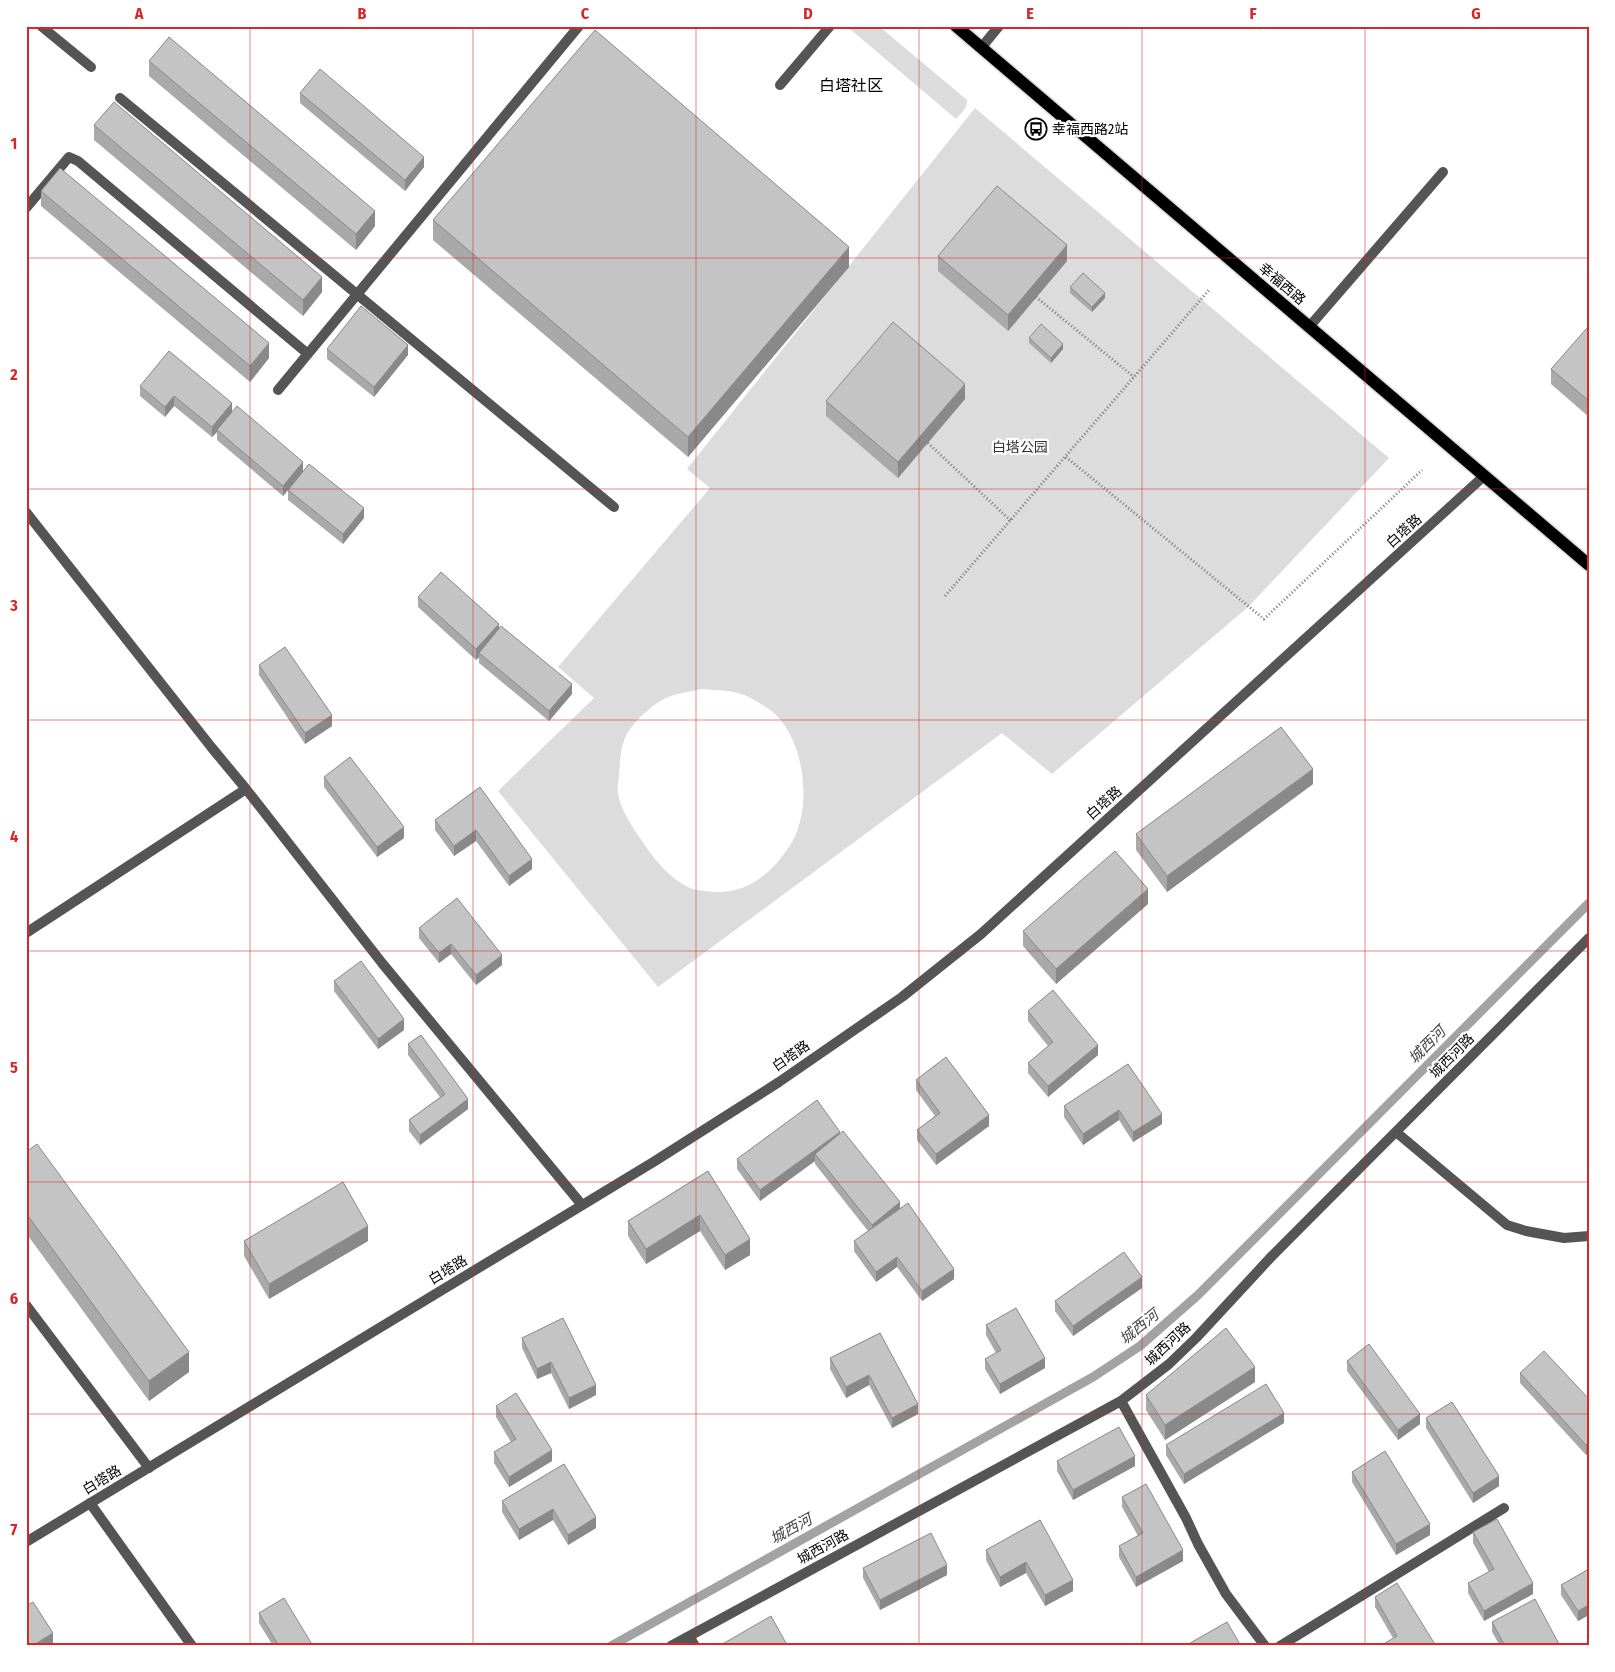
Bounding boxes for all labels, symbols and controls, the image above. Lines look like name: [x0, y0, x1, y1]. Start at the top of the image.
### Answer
text: A: [134, 4, 144, 23]
text: B: [358, 4, 367, 23]
text: C: [581, 4, 590, 23]
text: D: [803, 4, 813, 23]
text: E: [1026, 4, 1034, 23]
text: F: [1249, 4, 1257, 23]
text: G: [1471, 4, 1481, 23]
district label: 白塔社区: [819, 76, 883, 95]
bus stop icon: 幸福西路2站: [1024, 117, 1048, 141]
place label: 幸福西路2站: [1052, 121, 1128, 138]
text: 1: [11, 134, 17, 153]
street label: 幸福西路: [1255, 259, 1309, 309]
text: 2: [9, 365, 18, 384]
park label: 白塔公园: [992, 439, 1048, 456]
street label: 白塔路: [1383, 511, 1425, 551]
text: 3: [9, 596, 18, 615]
street label: 白塔路: [1083, 783, 1125, 823]
text: 4: [10, 827, 18, 846]
water label: 城西河: [1405, 1021, 1451, 1067]
street label: 城西河路: [1426, 1030, 1478, 1082]
street label: 白塔路: [769, 1037, 813, 1075]
text: 5: [10, 1058, 18, 1077]
street label: 白塔路: [426, 1252, 470, 1288]
text: 6: [10, 1289, 18, 1308]
water label: 城西河: [1116, 1304, 1164, 1348]
street label: 城西河路: [1142, 1319, 1194, 1369]
street label: 白塔路: [80, 1462, 124, 1498]
water label: 城西河: [767, 1509, 818, 1548]
text: 7: [11, 1520, 18, 1539]
street label: 城西河路: [794, 1526, 852, 1568]

